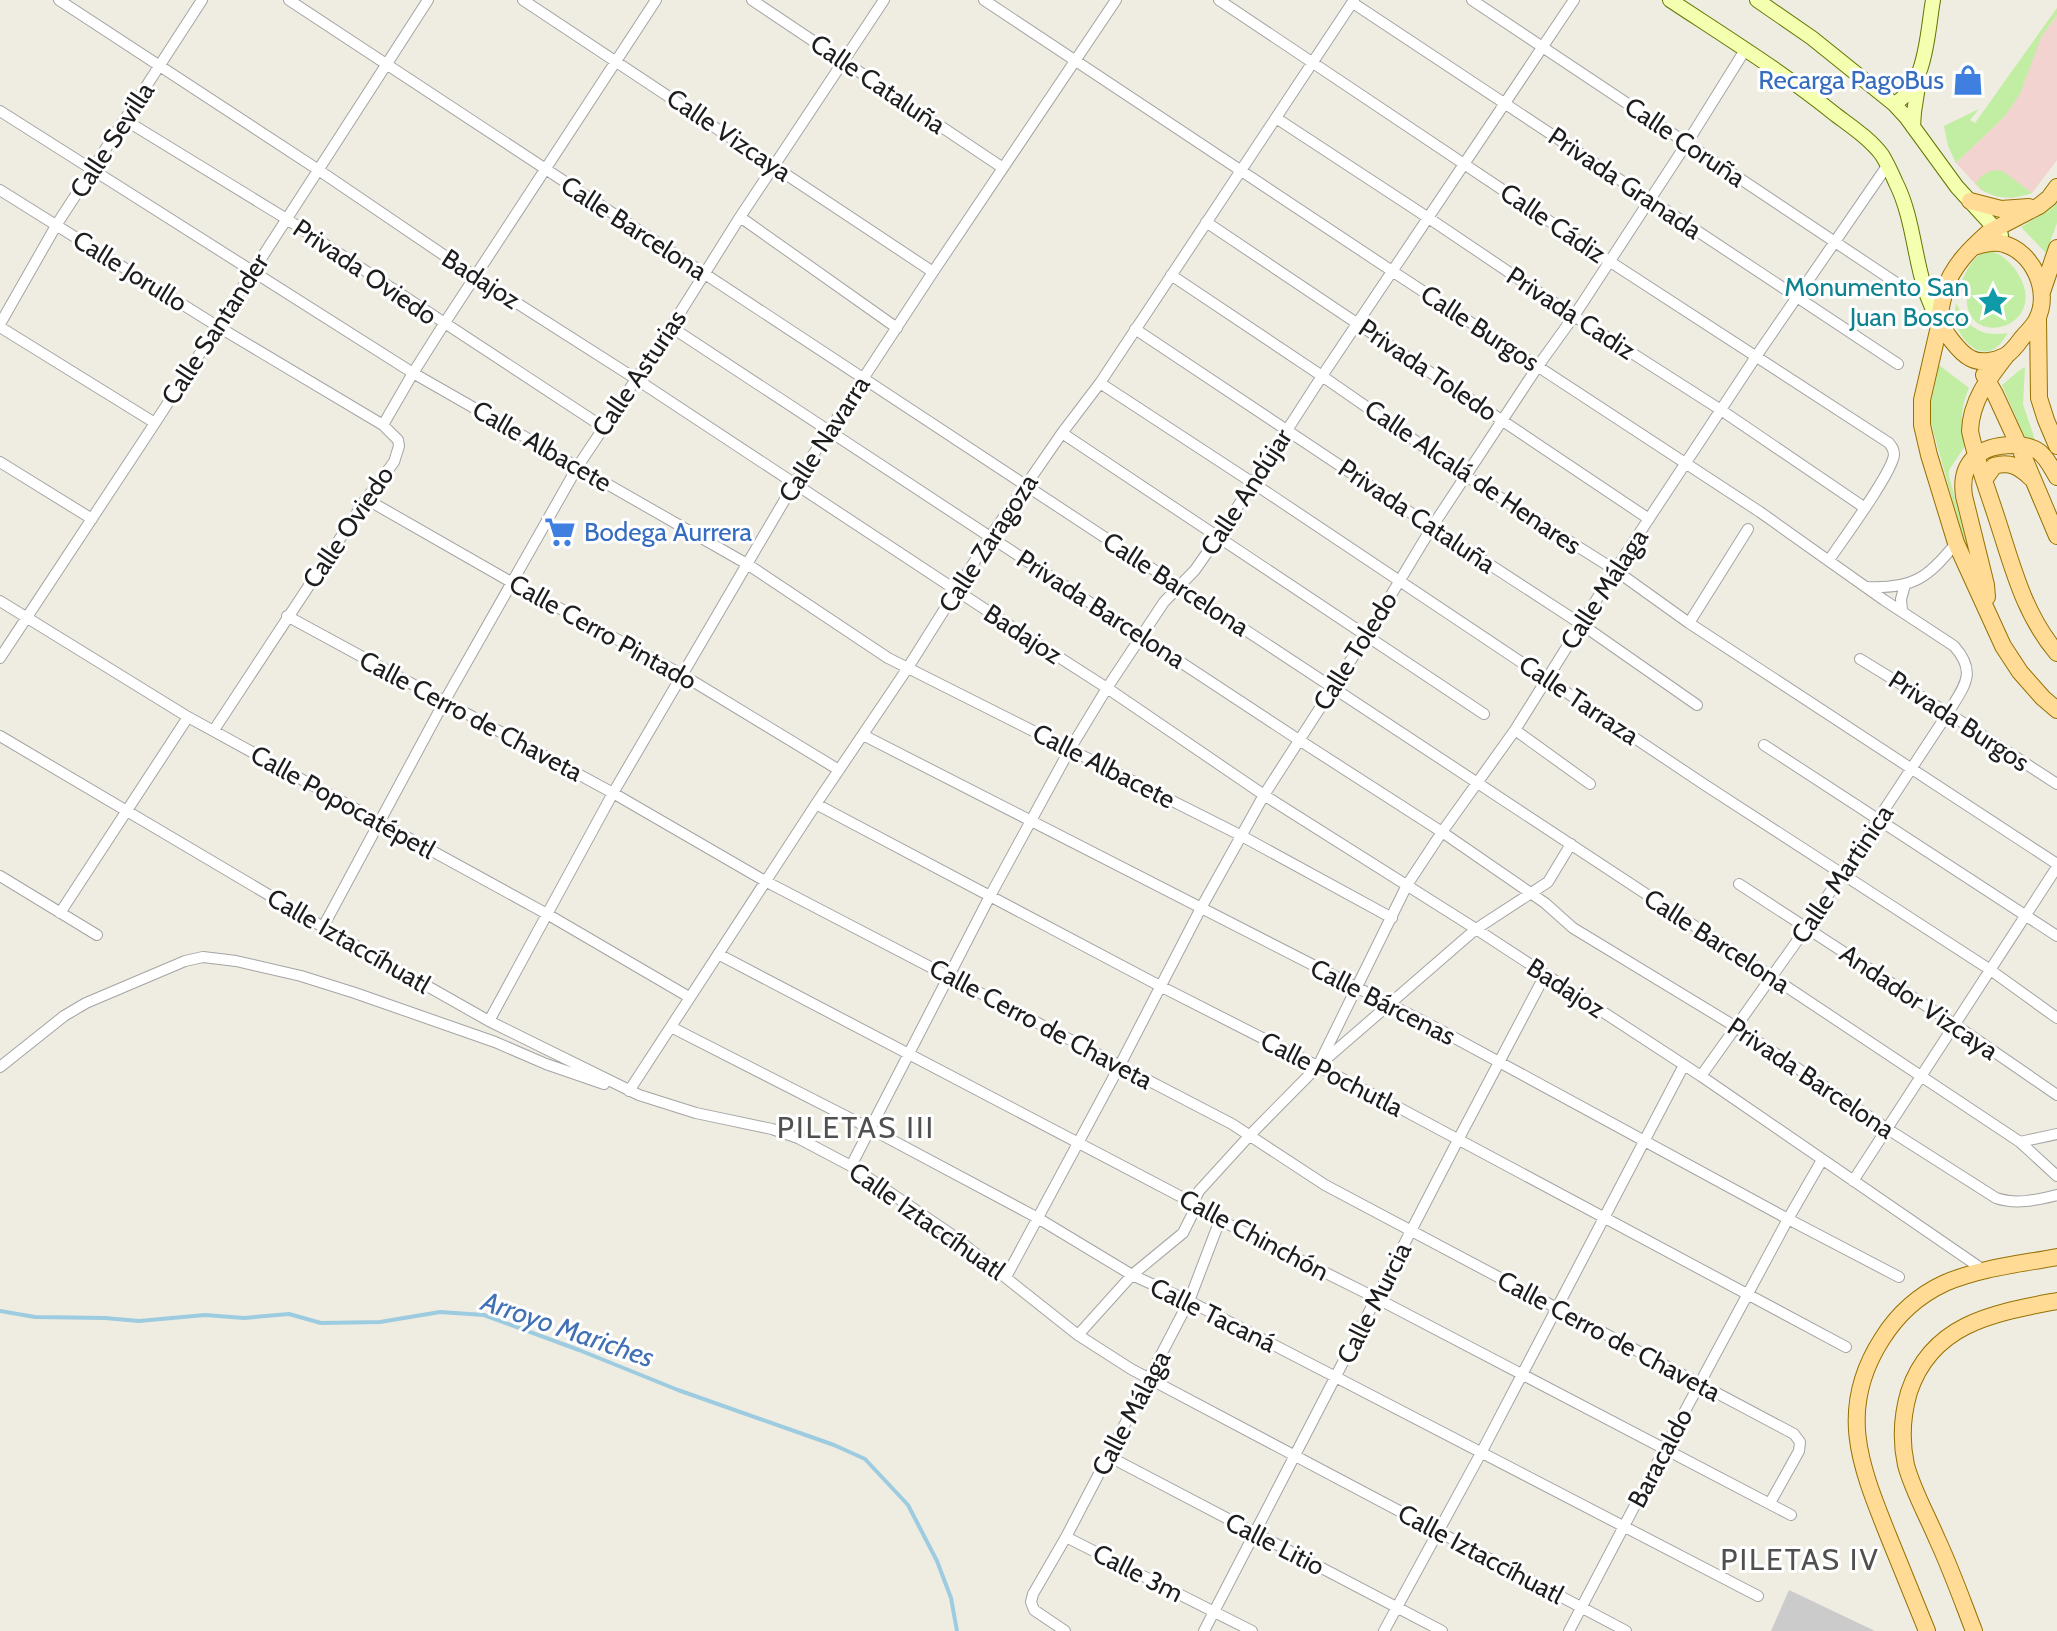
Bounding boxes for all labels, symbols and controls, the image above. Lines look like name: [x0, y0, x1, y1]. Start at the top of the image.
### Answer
street label: Calle Cataluña: [804, 27, 952, 141]
shop icon: Recarga PagoBus: [1951, 63, 1985, 97]
place label: Recarga PagoBus: [1758, 64, 1944, 96]
street label: Calle Sevilla: [63, 76, 161, 204]
street label: Calle Vizcaya: [661, 82, 798, 189]
street label: Calle Coruña: [1619, 90, 1752, 194]
street label: Privada Granada: [1542, 120, 1708, 246]
street label: Calle Barcelona: [555, 169, 714, 287]
street label: Calle Cádiz: [1494, 176, 1612, 270]
street label: Privada Oviedo: [287, 212, 443, 332]
street label: Calle Jorullo: [67, 223, 193, 319]
street label: Badajoz: [436, 242, 526, 316]
street label: Calle Santander: [154, 247, 276, 410]
street label: Privada Cadiz: [1501, 260, 1641, 366]
place label: Monumento San Juan Bosco: [1784, 271, 1969, 333]
street label: Calle Burgos: [1415, 278, 1545, 378]
place icon: Monumento San Juan Bosco: [1976, 285, 2010, 319]
street label: Calle Asturias: [585, 303, 693, 442]
street label: Privada Toledo: [1353, 312, 1503, 428]
street label: Calle Navarra: [771, 370, 877, 508]
street label: Calle Albacete: [467, 393, 617, 499]
street label: Calle Alcalá de Henares: [1359, 393, 1588, 561]
street label: Calle Andújar: [1193, 422, 1299, 561]
street label: Privada Cataluña: [1332, 452, 1502, 581]
street label: Calle Oviedo: [296, 460, 400, 594]
street label: Calle Zaragoza: [931, 467, 1045, 618]
supermarket icon: Bodega Aurrera: [543, 515, 577, 549]
place label: Bodega Aurrera: [584, 516, 753, 548]
street label: Calle Málaga: [1553, 522, 1655, 655]
street label: Calle Barcelona: [1097, 525, 1256, 643]
street label: Privada Barcelona: [1011, 543, 1192, 676]
street label: Calle Cerro Pintado: [504, 567, 702, 697]
street label: Calle Toledo: [1306, 586, 1404, 716]
street label: Badajoz: [978, 597, 1068, 671]
street label: Calle Cerro de Chaveta: [354, 644, 588, 789]
street label: Calle Tarraza: [1513, 648, 1646, 752]
street label: Privada Burgos: [1883, 664, 2036, 778]
street label: Calle Albacete: [1027, 716, 1181, 816]
street label: Calle Popocatépetl: [245, 738, 441, 866]
street label: Calle Martinica: [1784, 798, 1900, 949]
street label: Calle Iztaccíhuatl: [262, 881, 436, 1001]
street label: Calle Barcelona: [1638, 882, 1797, 1000]
street label: Andador Vizcaya: [1834, 937, 2005, 1067]
street label: Badajoz: [1521, 951, 1611, 1025]
street label: Calle Cerro de Chaveta: [924, 952, 1158, 1097]
street label: Calle Bárcenas: [1305, 952, 1461, 1052]
street label: Privada Barcelona: [1721, 1010, 1901, 1146]
street label: Calle Pochutla: [1255, 1024, 1409, 1124]
district label: PILETAS III: [777, 1109, 935, 1146]
street label: Calle Iztaccíhuatl: [843, 1155, 1011, 1287]
street label: Calle Chinchón: [1174, 1182, 1334, 1288]
street label: Calle Murcia: [1330, 1237, 1418, 1369]
street label: Calle Cerro de Chaveta: [1492, 1264, 1726, 1409]
street label: Calle Tacaná: [1145, 1271, 1282, 1359]
water label: Arroyo Mariches: [475, 1283, 659, 1374]
street label: Calle Málaga: [1085, 1344, 1178, 1481]
street label: Baracaldo: [1621, 1403, 1699, 1513]
street label: Calle Iztaccíhuatl: [1393, 1497, 1569, 1611]
street label: Calle Litio: [1220, 1505, 1330, 1583]
street label: Calle 3m: [1088, 1537, 1188, 1609]
district label: PILETAS IV: [1720, 1541, 1880, 1578]

